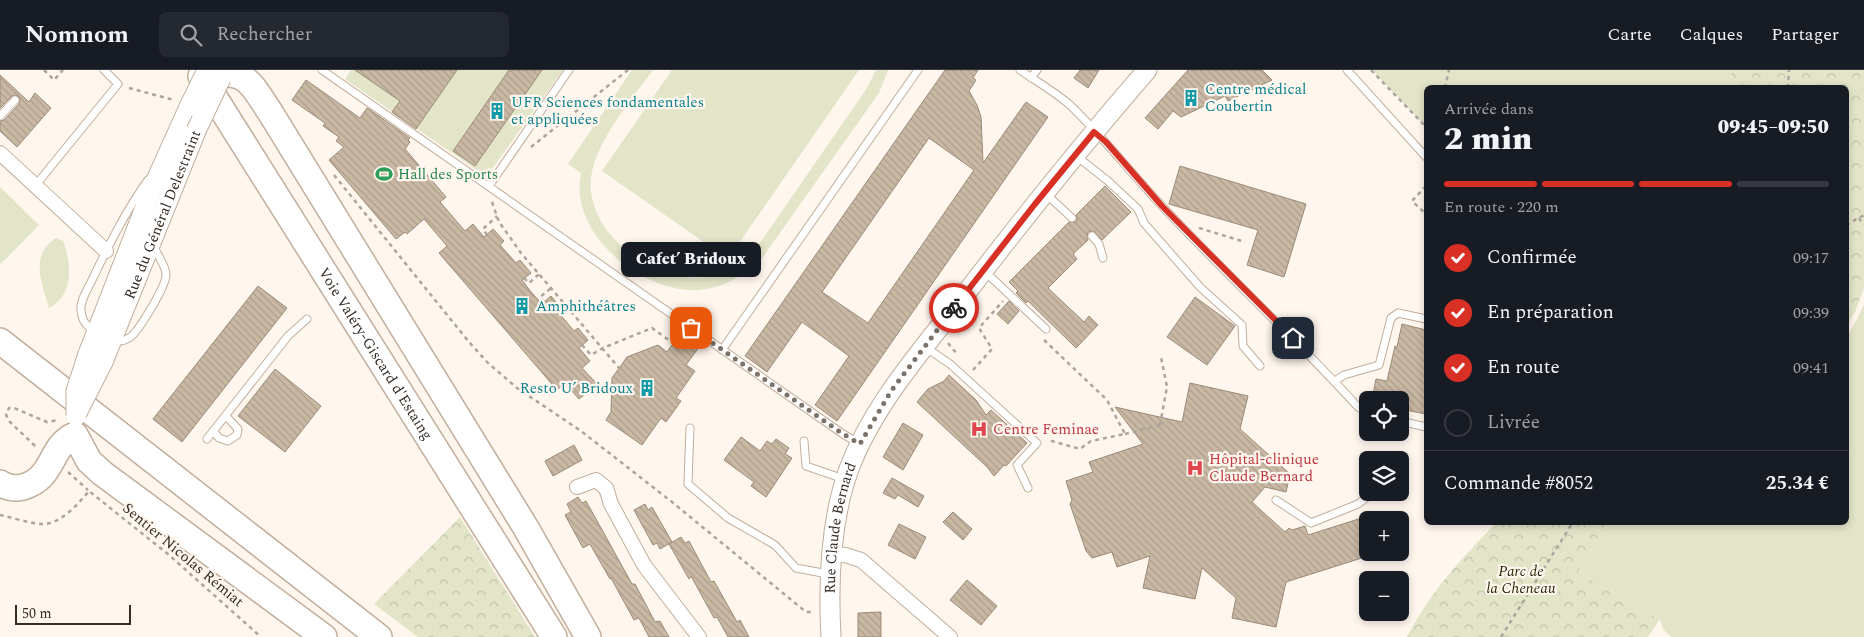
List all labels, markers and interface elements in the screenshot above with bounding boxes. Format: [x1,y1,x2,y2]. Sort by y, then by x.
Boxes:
search box [159,12,509,57]
text: Nomnom [25,17,129,53]
text: Rechercher [217,20,312,49]
icon: search [177,21,205,49]
text: Carte [1608,21,1652,48]
text: Calques [1680,21,1743,48]
text: Partager [1771,21,1839,48]
place label: Centre médical Coubertin [1205,78,1306,118]
building icon: Centre médical Coubertin [1181,88,1201,108]
place label: UFR Sciences fondamentales et appliquées [511,91,704,131]
text: Arrivée dans [1444,97,1534,121]
building icon: UFR Sciences fondamentales et appliquées [487,101,507,121]
text: 09:45–09:50 [1718,113,1829,142]
text: 2 min [1444,115,1532,164]
street label: Rue du Général Delestraint [118,126,207,303]
place label: Hall des Sports [398,163,498,186]
sports icon: Hall des Sports [374,164,394,184]
text: En route · 220 m [1444,195,1559,219]
callout: Cafet’ Bridoux [621,243,761,278]
text: Confirmée [1487,243,1577,272]
icon: check [1444,244,1472,272]
text: 09:17 [1793,246,1829,270]
text: Cafet’ Bridoux [636,247,746,271]
street label: Voie Valéry-Giscard d'Estaing [313,263,439,444]
courier [929,283,979,333]
icon: bike [940,294,968,322]
place label: Amphithéâtres [536,295,636,318]
building icon: Amphithéâtres [512,296,532,316]
text: En préparation [1487,298,1614,327]
icon: check [1444,299,1472,327]
text: 09:39 [1793,301,1829,325]
pin [670,307,712,349]
icon: bag [677,314,705,342]
pin [1272,317,1314,359]
icon: home [1279,324,1307,352]
text: En route [1487,353,1560,382]
icon: check [1444,354,1472,382]
text: 09:41 [1793,356,1829,380]
place label: Resto U’ Bridoux [520,377,634,400]
building icon: Resto U’ Bridoux [637,378,657,398]
map controls [1359,391,1409,621]
button: locate [1359,391,1409,441]
text: Livrée [1487,408,1540,437]
place label: Centre Feminae [993,418,1099,441]
hospital icon: Centre Feminae [969,419,989,439]
place label: Hôpital-clinique Claude Bernard [1209,448,1319,488]
button: layers [1359,451,1409,501]
hospital icon: Hôpital-clinique Claude Bernard [1185,458,1205,478]
street label: Rue Claude Bernard [818,459,862,594]
text: Commande #8052 [1444,469,1593,498]
text: 25.34 € [1766,469,1829,498]
street label: Sentier Nicolas Rémiat [117,497,249,613]
button: + [1359,511,1409,561]
park label: Parc de la Cheneau [1486,560,1556,600]
button: − [1359,571,1409,621]
scale bar [15,602,131,625]
text: 50 m [22,603,52,624]

